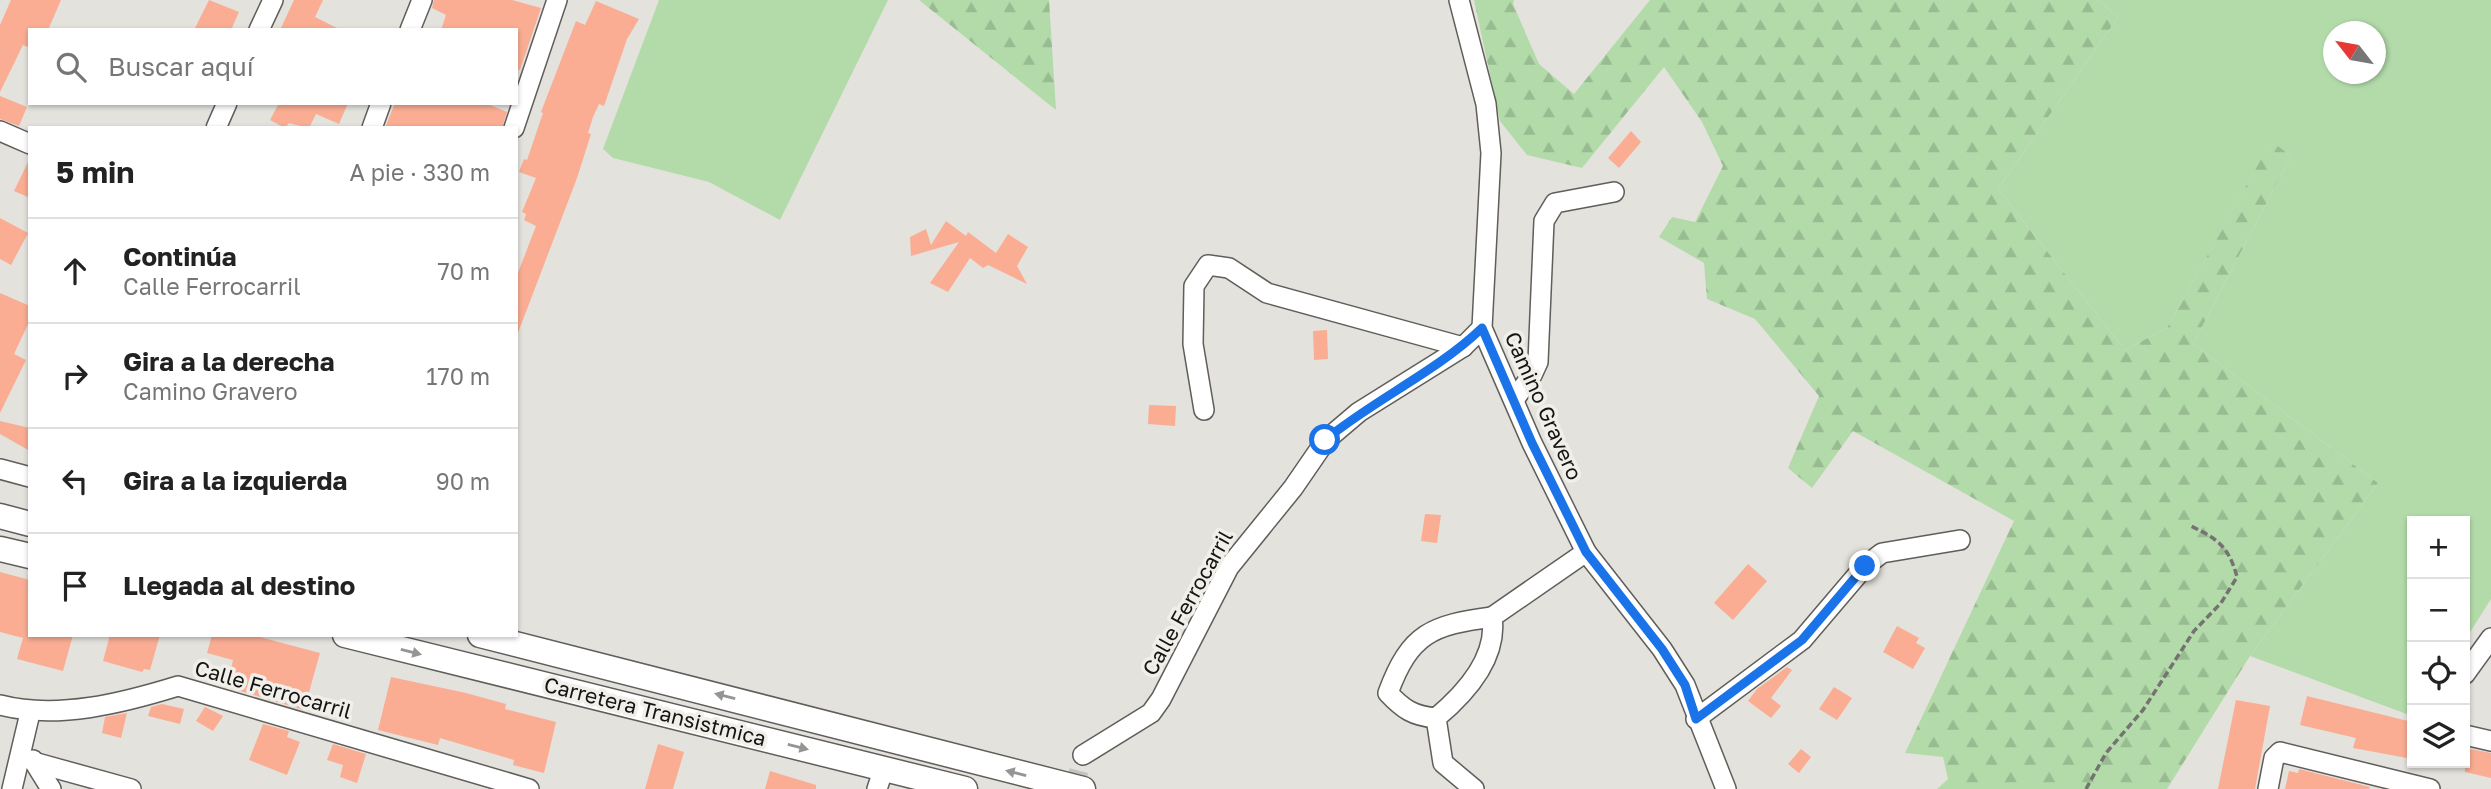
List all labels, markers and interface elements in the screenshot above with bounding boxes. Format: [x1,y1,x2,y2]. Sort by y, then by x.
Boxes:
north arrow [2323,21,2386,84]
search box [28,28,518,105]
icon: search [52,48,90,86]
text: Buscar aquí [108,51,254,82]
text: 5 min [56,154,134,190]
text: A pie · 330 m [350,158,490,186]
text: Continúa [123,241,237,272]
icon: ahead [56,252,94,290]
text: 70 m [437,257,490,285]
text: Calle Ferrocarril [123,272,301,300]
street label: Camino Gravero [1500,327,1588,484]
text: Gira a la derecha [123,346,335,377]
icon: right [56,357,94,395]
text: 170 m [426,362,490,390]
text: Camino Gravero [123,377,298,405]
route start [1309,424,1340,455]
icon: left [56,462,94,500]
text: Gira a la izquierda [123,465,347,496]
text: 90 m [436,467,490,495]
map controls [2407,516,2470,768]
button: + [2407,516,2470,579]
street label: Calle Ferrocarril [1136,525,1238,680]
route end [1849,550,1880,581]
icon: arrive [56,567,94,605]
text: Llegada al destino [123,570,355,601]
button: − [2407,579,2470,642]
button: locate [2407,642,2470,705]
one-way arrow [400,647,422,658]
street label: Calle Ferrocarril [192,654,355,724]
street label: Carretera Transistmica [542,671,769,751]
one-way arrow [714,690,736,701]
button: layers [2407,705,2470,768]
one-way arrow [788,742,810,753]
one-way arrow [1005,767,1027,778]

